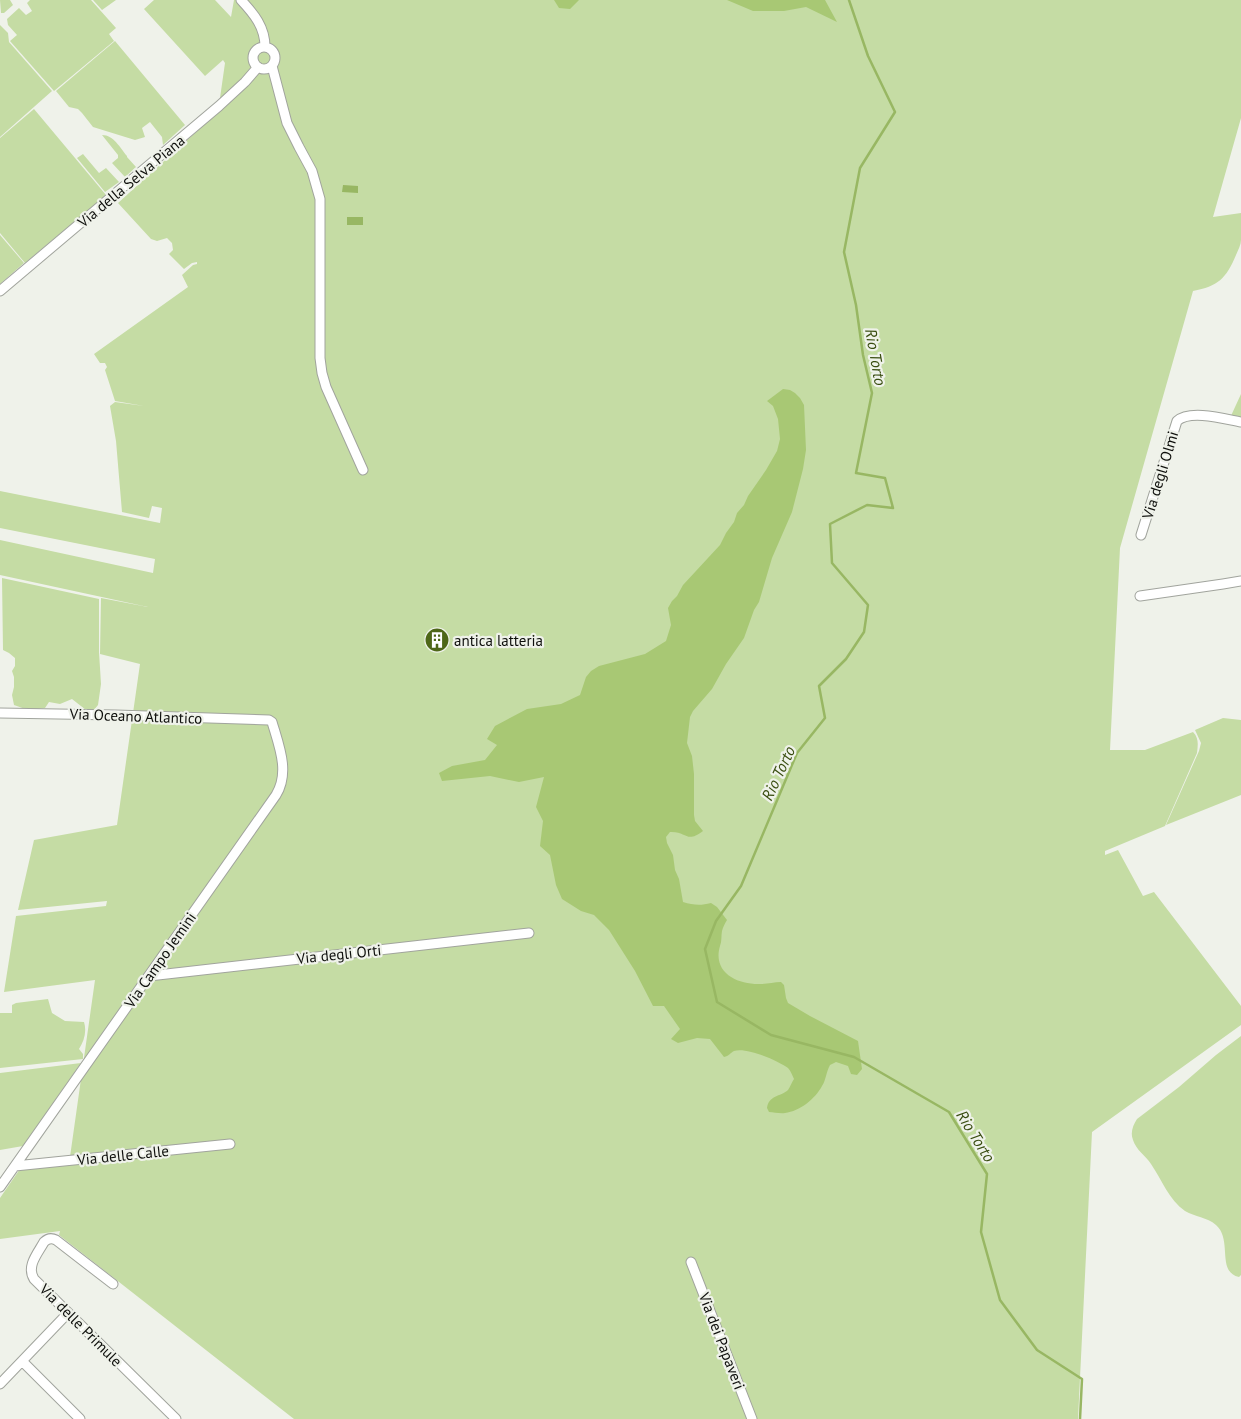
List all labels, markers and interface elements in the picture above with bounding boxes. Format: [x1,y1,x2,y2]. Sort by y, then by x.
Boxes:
street label: Via della Selva Piana [73,131,188,232]
water label: Rio Torto [861,327,891,387]
street label: Via degli Olmi [1137,429,1182,522]
building icon: antica latteria [424,627,450,653]
place label: antica latteria [454,631,543,650]
street label: Via Oceano Atlantico [68,704,203,728]
water label: Rio Torto [757,743,799,803]
street label: Via Campo Jemini [119,908,200,1012]
street label: Via degli Orti [295,940,382,968]
water label: Rio Torto [952,1106,1000,1166]
street label: Via delle Calle [75,1141,170,1169]
street label: Via delle Primule [35,1279,126,1370]
street label: Via dei Papaveri [694,1289,749,1392]

